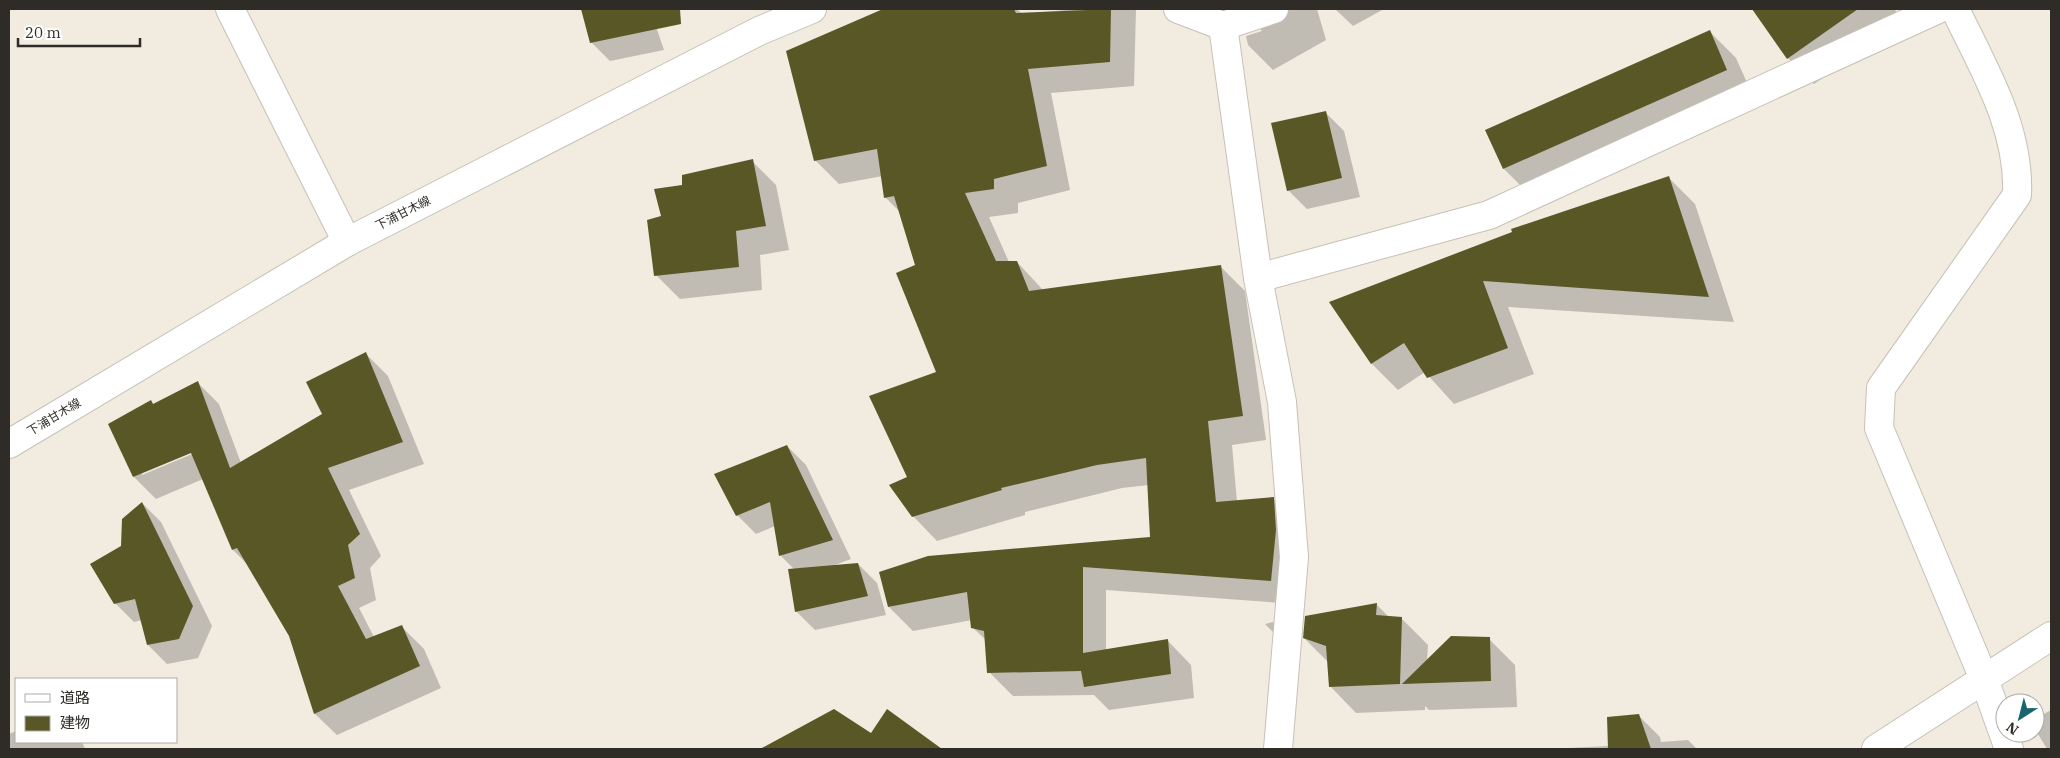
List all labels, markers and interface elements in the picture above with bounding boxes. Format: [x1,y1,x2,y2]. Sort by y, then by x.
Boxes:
scale bar [18,15,140,47]
text: 20 m [25,23,61,42]
street label: 下浦甘木線 [373,192,433,233]
street label: 下浦甘木線 [24,395,83,438]
legend [15,678,178,743]
text: 道路 [60,688,90,707]
north arrow [1995,693,2045,743]
text: 建物 [60,713,90,732]
text: N [2003,718,2022,739]

